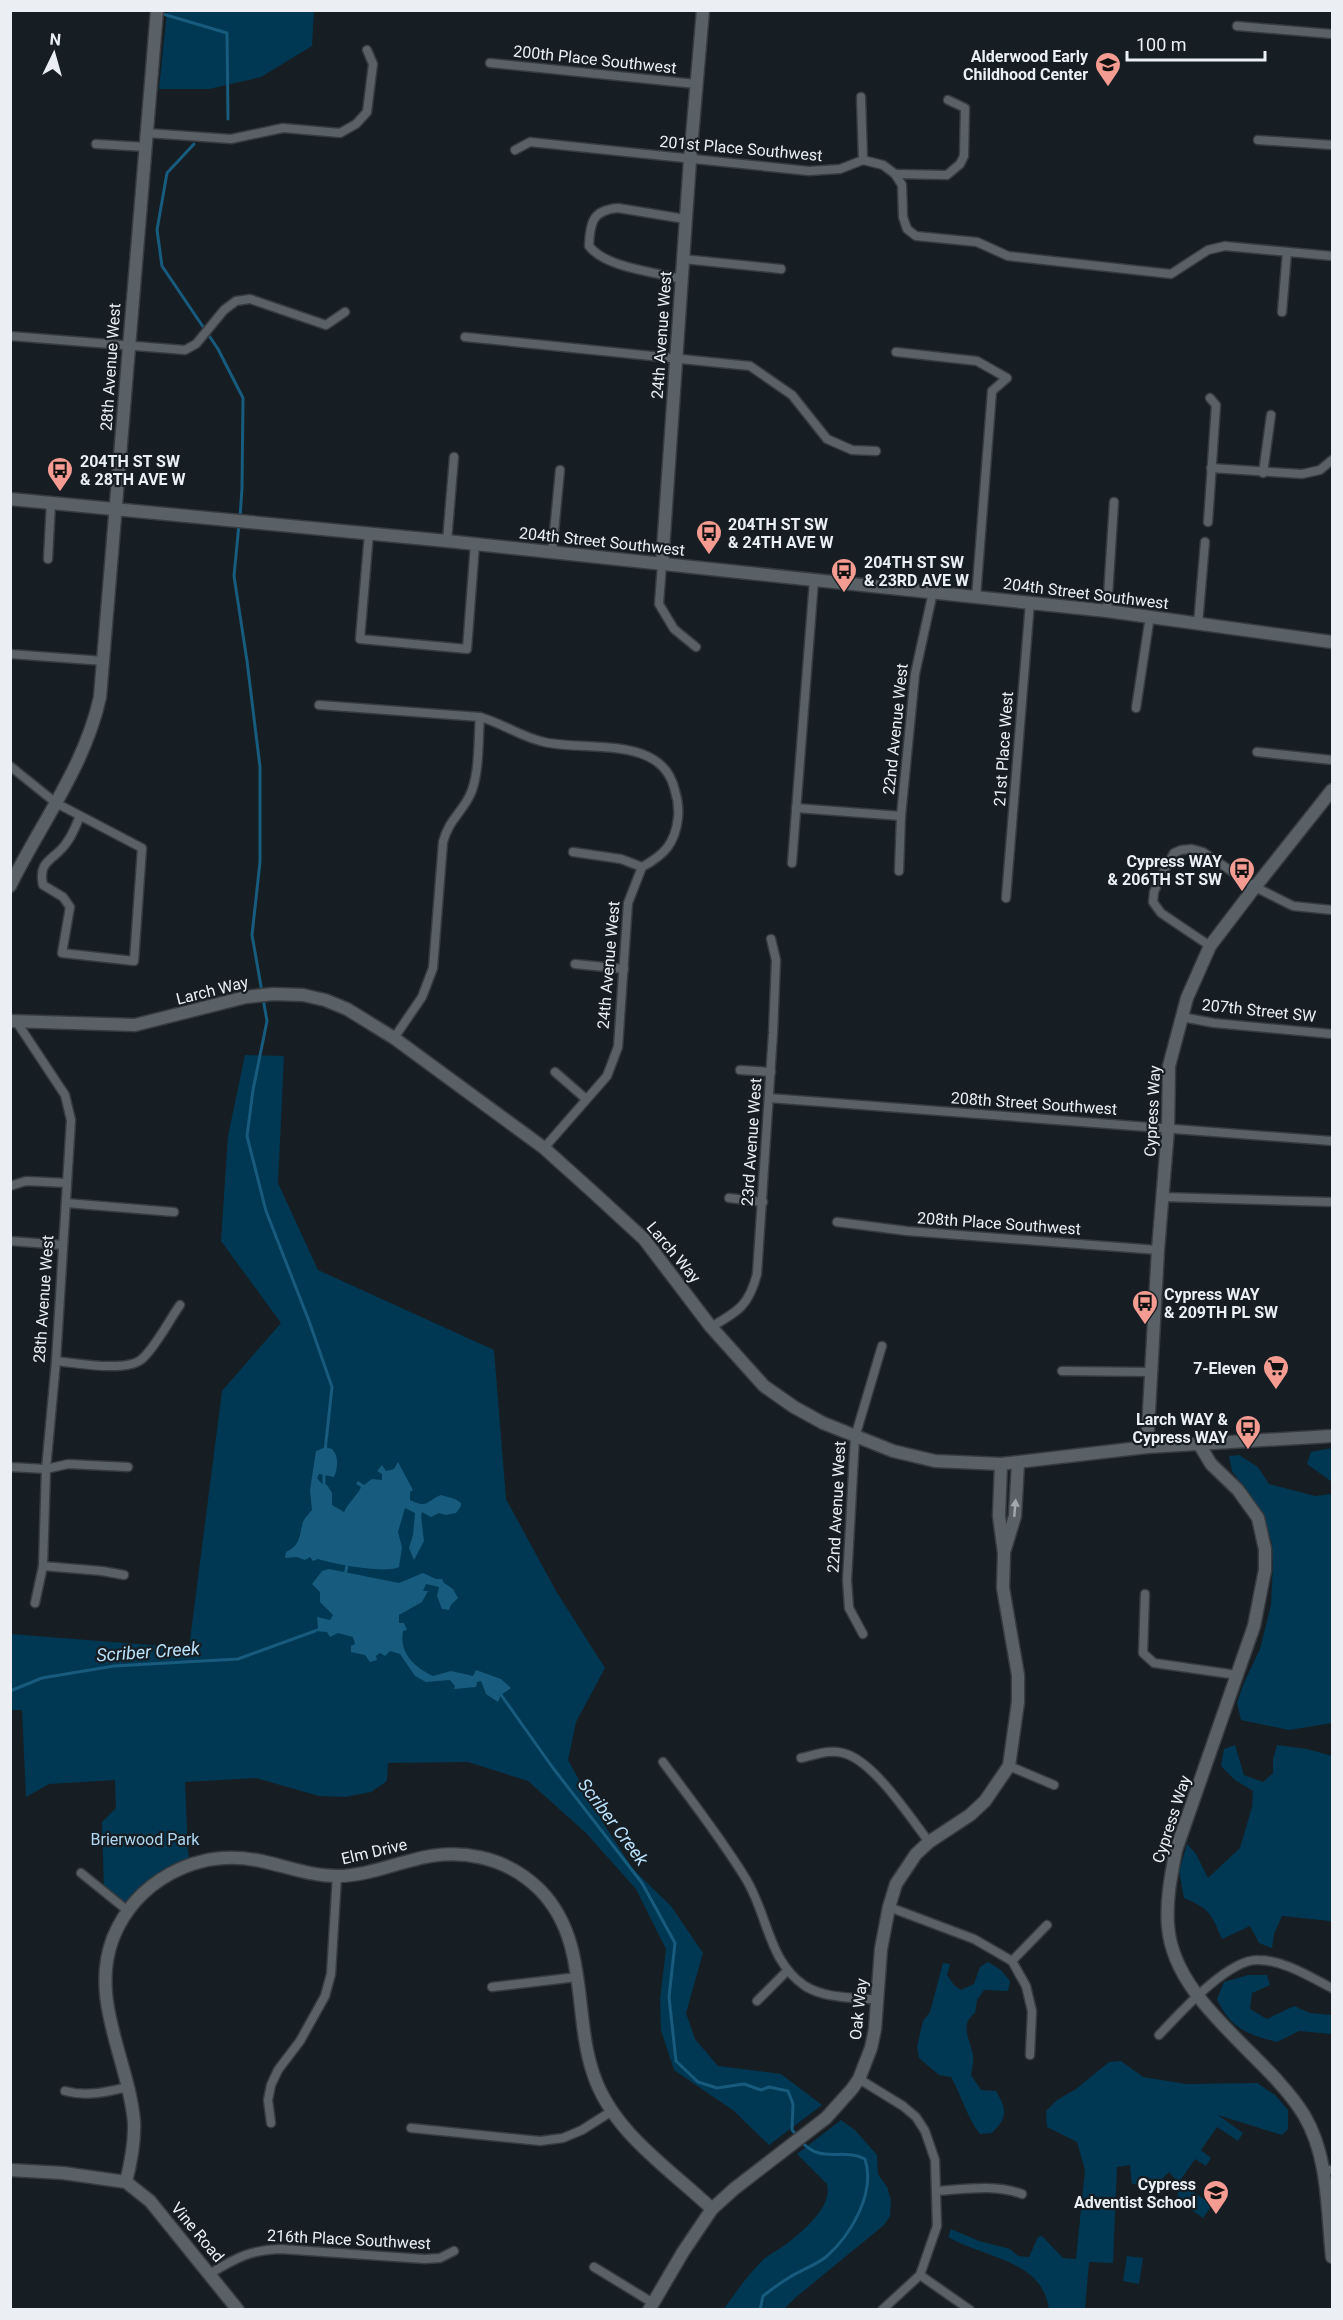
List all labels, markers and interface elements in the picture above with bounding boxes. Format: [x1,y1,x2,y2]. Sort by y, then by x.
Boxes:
north arrow [24,24,84,84]
scale bar [1127,24,1265,62]
text: N [49,30,62,50]
text: 100 m [1136,34,1187,55]
street label: 200th Place Southwest [512,41,677,78]
place label: Alderwood Early Childhood Center [963,47,1089,84]
school or university icon: Alderwood Early Childhood Center [1093,50,1123,88]
street label: 201st Place Southwest [659,132,823,165]
street label: 24th Avenue West [648,270,675,400]
street label: 28th Avenue West [97,302,124,432]
place label: 204TH ST SW & 28TH AVE W [80,452,186,489]
bus stop icon: 204TH ST SW & 28TH AVE W [45,455,75,493]
place label: 204TH ST SW & 24TH AVE W [728,515,834,552]
bus stop icon: 204TH ST SW & 24TH AVE W [694,518,724,556]
street label: 204th Street Southwest [518,523,686,560]
place label: 204TH ST SW & 23RD AVE W [864,553,969,590]
bus stop icon: 204TH ST SW & 23RD AVE W [829,556,859,594]
street label: 204th Street Southwest [1002,574,1170,613]
street label: 22nd Avenue West [879,662,912,796]
street label: 21st Place West [990,691,1017,807]
place label: Cypress WAY & 206TH ST SW [1108,852,1222,889]
bus stop icon: Cypress WAY & 206TH ST SW [1227,855,1257,893]
street label: 24th Avenue West [593,900,624,1030]
street label: Larch Way [174,972,251,1009]
street label: 207th Street SW [1201,995,1317,1026]
street label: Cypress Way [1141,1065,1164,1157]
street label: 23rd Avenue West [738,1077,765,1207]
street label: 208th Street Southwest [950,1088,1118,1119]
street label: 208th Place Southwest [917,1208,1081,1239]
street label: Larch Way [643,1218,705,1287]
street label: 28th Avenue West [30,1234,57,1364]
place label: Cypress WAY & 209TH PL SW [1164,1285,1278,1322]
bus stop icon: Cypress WAY & 209TH PL SW [1130,1288,1160,1326]
supermarket icon: 7-Eleven [1261,1353,1291,1391]
place label: 7-Eleven [1193,1359,1256,1378]
place label: Larch WAY & Cypress WAY [1132,1410,1228,1447]
bus stop icon: Larch WAY & Cypress WAY [1233,1413,1263,1451]
street label: 22nd Avenue West [824,1441,849,1573]
one-way arrow [1010,1499,1020,1518]
water label: Scriber Creek [96,1637,201,1666]
street label: Cypress Way [1148,1772,1195,1866]
water label: Scriber Creek [574,1774,654,1870]
park label: Brierwood Park [91,1830,200,1849]
street label: Elm Drive [339,1835,409,1868]
street label: Oak Way [846,1977,871,2041]
place label: Cypress Adventist School [1074,2175,1196,2212]
school or university icon: Cypress Adventist School [1201,2178,1231,2216]
street label: Vine Road [167,2199,228,2266]
street label: 216th Place Southwest [267,2226,431,2253]

